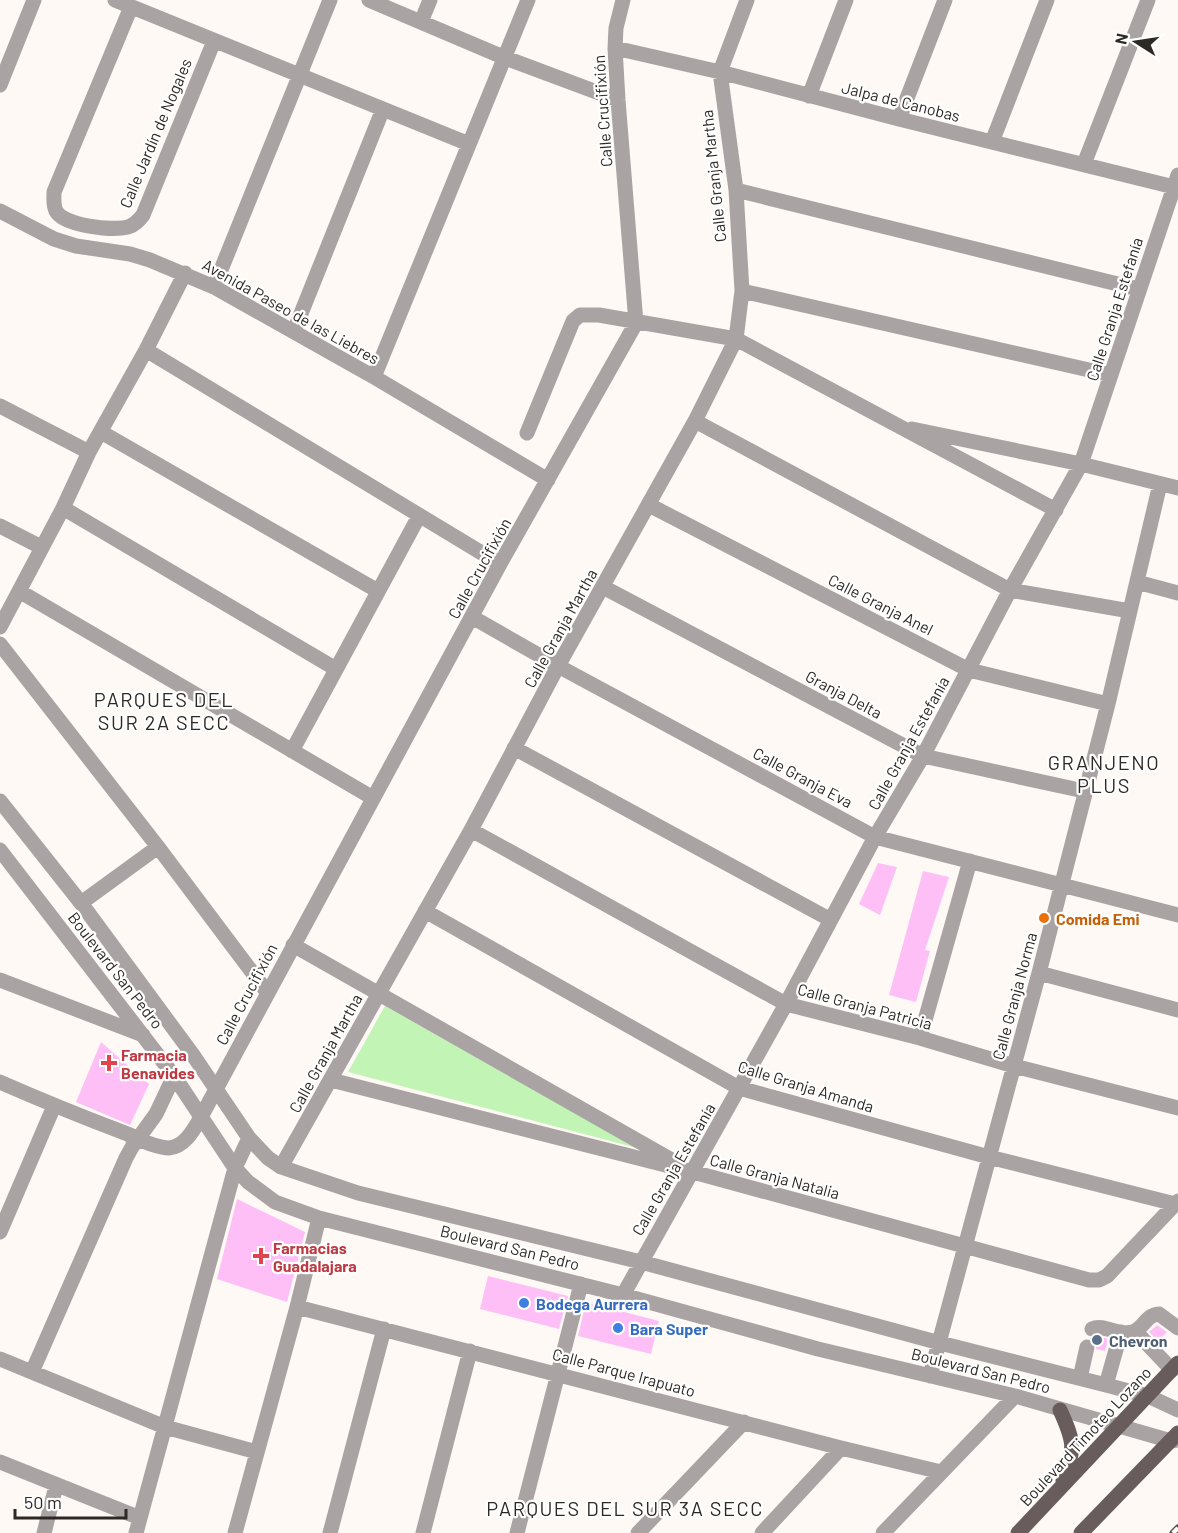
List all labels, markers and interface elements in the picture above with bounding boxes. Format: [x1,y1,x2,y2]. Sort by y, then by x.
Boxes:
north arrow [1106,12,1166,72]
text: N [1110,32,1131,46]
street label: Calle Crucifixión [589,54,615,168]
street label: Calle Jardín de Nogales [115,55,195,211]
street label: Jalpa de Canobas [840,77,962,125]
street label: Calle Granja Martha [697,109,729,243]
street label: Calle Granja Estefanía [1082,235,1146,383]
street label: Avenida Paseo de las Liebres [199,254,383,368]
street label: Calle Crucifixión [444,514,514,622]
street label: Calle Granja Martha [519,565,601,691]
street label: Calle Granja Anel [825,569,937,639]
street label: Granja Delta [803,666,885,722]
street label: Calle Granja Estefanía [863,673,953,813]
district label: PARQUES DEL SUR 2A SECC [94,687,234,734]
street label: Calle Granja Eva [750,743,856,811]
district label: GRANJENO PLUS [1048,750,1160,797]
street label: Boulevard San Pedro [65,908,167,1032]
place label: Comida Emi [1056,909,1140,928]
marker: Comida Emi [1037,911,1051,925]
street label: Calle Granja Norma [988,930,1040,1062]
street label: Calle Crucifixión [211,940,281,1048]
street label: Calle Granja Patricia [796,979,934,1033]
street label: Calle Granja Martha [284,990,366,1116]
place label: Farmacia Benavides [121,1045,195,1082]
marker: Farmacia Benavides [102,1056,116,1070]
street label: Calle Granja Amanda [736,1056,876,1116]
street label: Calle Granja Estefanía [627,1099,719,1239]
street label: Calle Granja Natalia [708,1150,842,1202]
street label: Boulevard San Pedro [438,1221,582,1273]
place label: Farmacias Guadalajara [273,1238,357,1275]
marker: Farmacias Guadalajara [254,1249,268,1263]
place label: Bodega Aurrera [536,1294,648,1313]
marker: Bodega Aurrera [517,1296,531,1310]
place label: Bara Super [630,1319,708,1338]
marker: Bara Super [611,1321,625,1335]
place label: Chevron [1109,1331,1168,1350]
marker: Chevron [1090,1333,1104,1347]
street label: Calle Parque Irapuato [550,1344,698,1400]
street label: Boulevard San Pedro [909,1344,1053,1396]
street label: Boulevard Timoteo Lozano [1015,1362,1155,1510]
scale bar [15,1482,126,1520]
text: 50 m [24,1491,62,1513]
district label: PARQUES DEL SUR 3A SECC [486,1496,764,1520]

